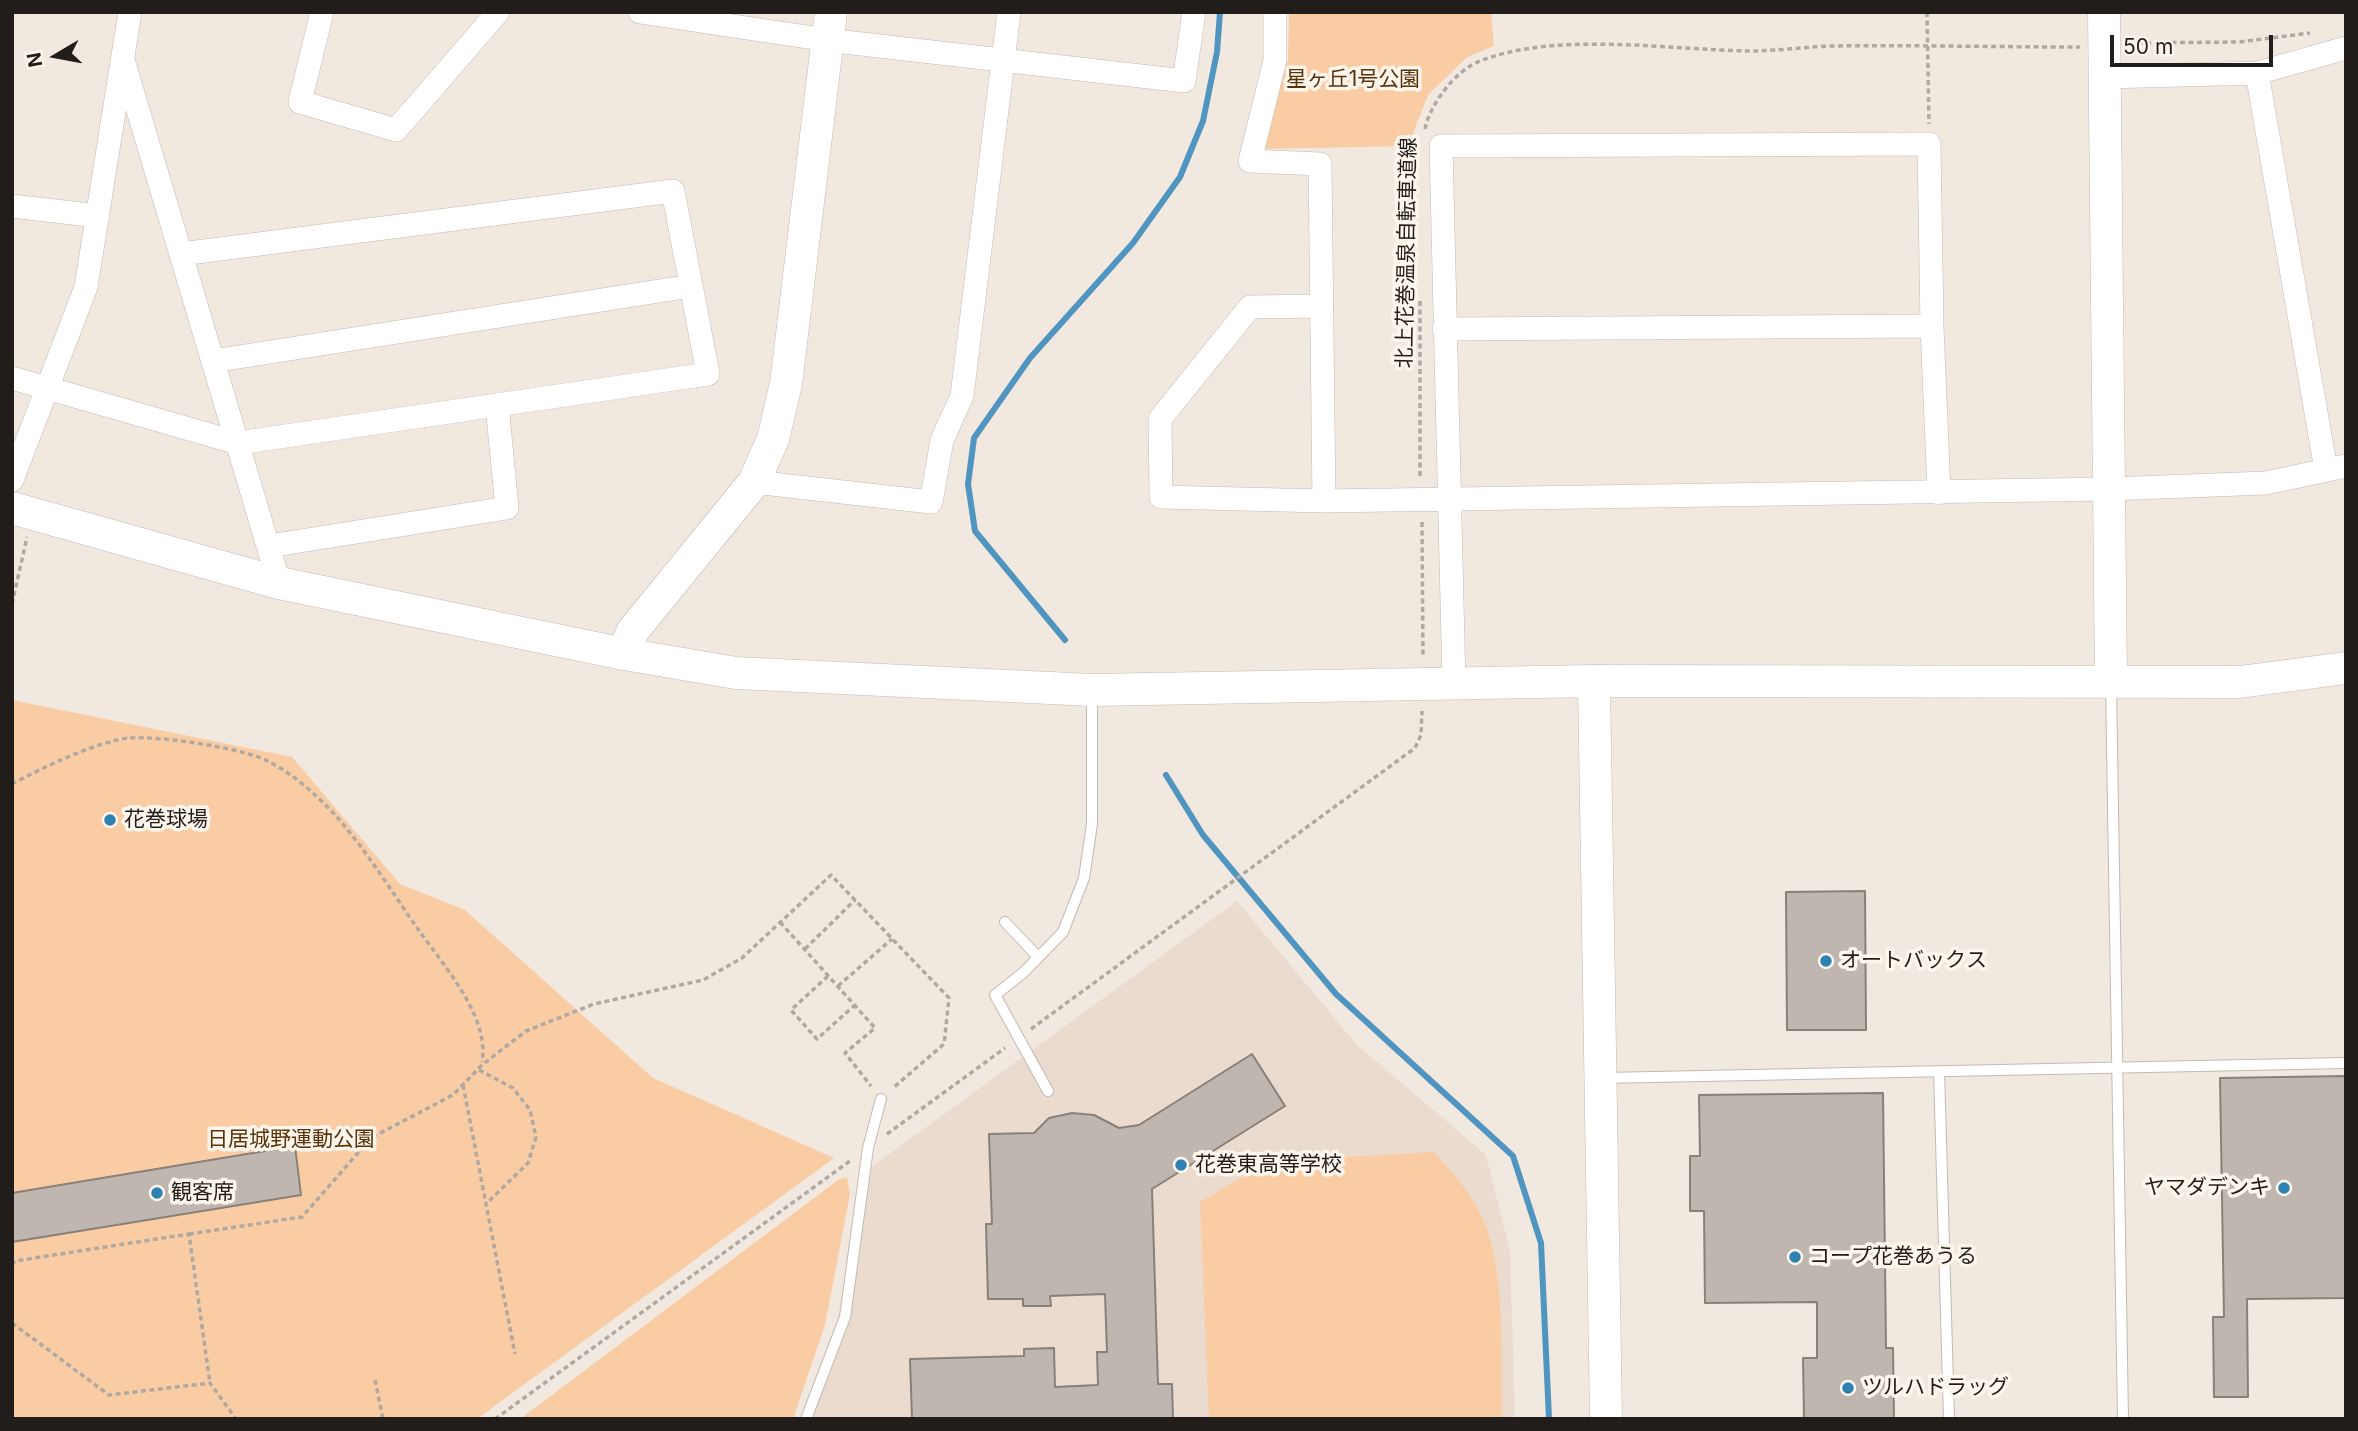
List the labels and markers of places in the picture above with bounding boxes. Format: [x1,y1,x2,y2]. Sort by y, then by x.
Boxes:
place label: 花巻球場 [124,807,208,833]
marker: 花巻球場 [102,812,118,828]
place label: オートバックス [1840,948,1987,974]
marker: オートバックス [1818,953,1834,969]
place label: 花巻東高等学校 [1195,1152,1342,1178]
marker: 花巻東高等学校 [1173,1157,1189,1173]
place label: ヤマダデンキ [2144,1175,2270,1201]
place label: 観客席 [171,1180,234,1206]
marker: ヤマダデンキ [2276,1180,2292,1196]
marker: 観客席 [149,1185,165,1201]
place label: コープ花巻あうる [1809,1244,1977,1270]
marker: コープ花巻あうる [1787,1249,1803,1265]
place label: ツルハドラッグ [1862,1375,2009,1401]
marker: ツルハドラッグ [1840,1380,1856,1396]

